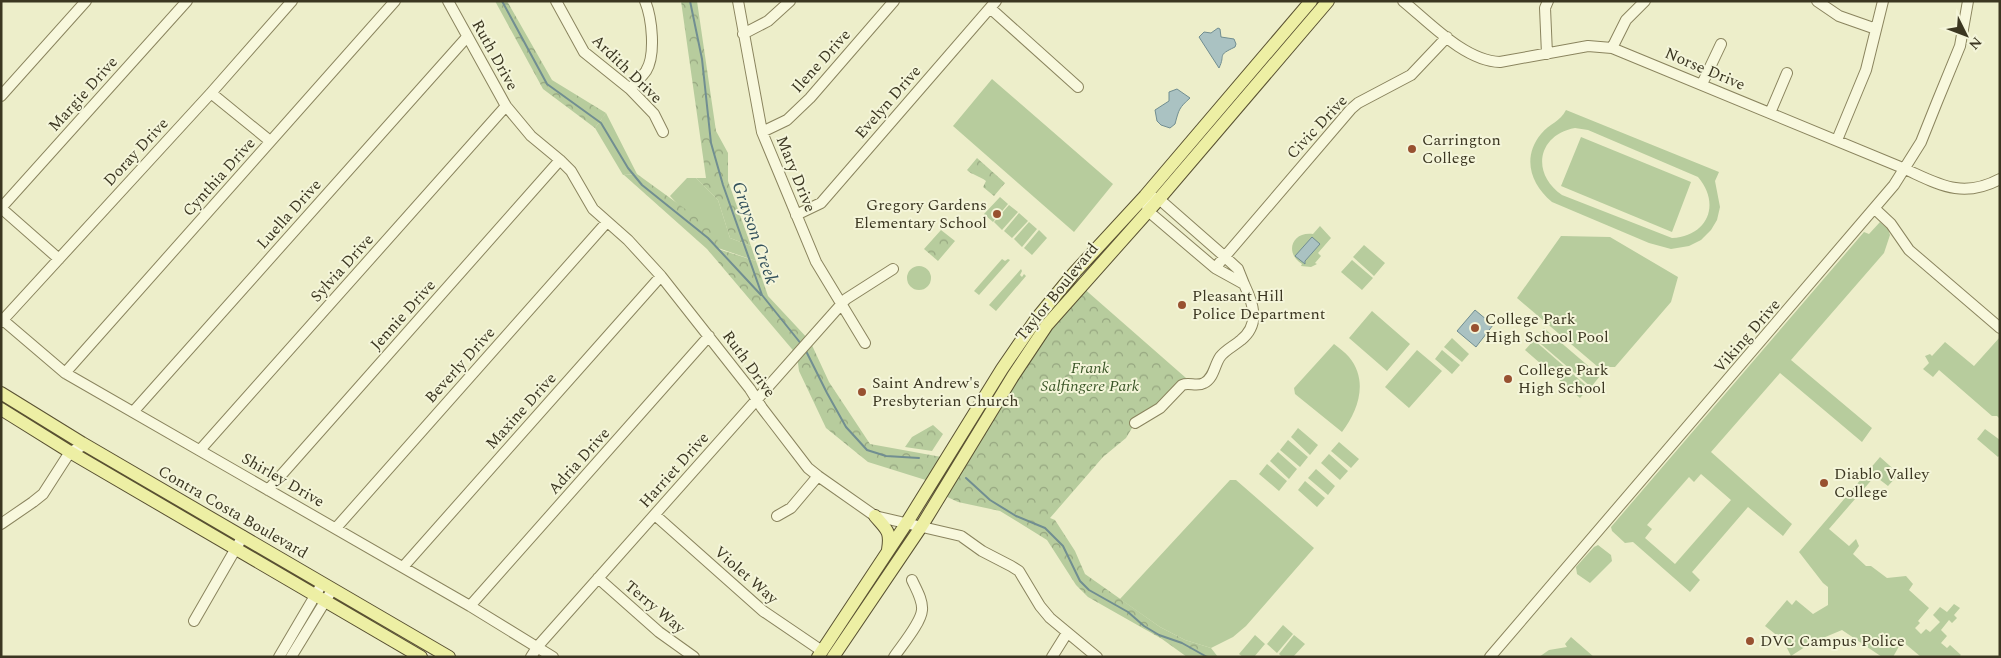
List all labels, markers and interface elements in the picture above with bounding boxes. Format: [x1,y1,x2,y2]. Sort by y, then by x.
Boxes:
north arrow [1941,10,1991,60]
street label: Ruth Drive [466,15,524,95]
street label: Ilene Drive [786,24,856,98]
street label: Ardith Drive [586,29,668,109]
text: N [1964,32,1987,55]
street label: Norse Drive [1661,41,1749,97]
street label: Margie Drive [43,51,123,137]
street label: Evelyn Drive [849,60,927,144]
street label: Civic Drive [1281,89,1353,165]
street label: Doray Drive [98,112,174,192]
place label: Carrington College [1422,128,1501,170]
street label: Cynthia Drive [177,132,261,222]
street label: Mary Drive [770,132,822,216]
marker: Carrington College [1406,143,1418,155]
street label: Luella Drive [251,174,327,254]
water label: Grayson Creek [725,178,785,289]
place label: Gregory Gardens Elementary School [854,193,987,235]
marker: Gregory Gardens Elementary School [991,208,1003,220]
street label: Sylvia Drive [305,228,379,308]
street label: Taylor Boulevard [1010,237,1104,347]
street label: Jennie Drive [365,274,441,356]
place label: Pleasant Hill Police Department [1192,284,1326,326]
street label: Viking Drive [1708,294,1786,378]
marker: Pleasant Hill Police Department [1176,299,1188,311]
place label: College Park High School Pool [1485,307,1609,349]
street label: Beverly Drive [419,321,501,409]
marker: College Park High School Pool [1469,322,1481,334]
street label: Ruth Drive [716,326,782,402]
park label: Frank Salfingere Park [1041,356,1140,398]
place label: College Park High School [1518,358,1609,400]
street label: Maxine Drive [480,367,562,455]
place label: Saint Andrew's Presbyterian Church [872,371,1019,413]
marker: College Park High School [1502,373,1514,385]
marker: Saint Andrew's Presbyterian Church [856,386,868,398]
street label: Adria Drive [542,422,616,500]
street label: Harriet Drive [633,427,715,513]
street label: Shirley Drive [237,447,329,513]
street label: Contra Costa Boulevard [153,459,313,565]
place label: Diablo Valley College [1834,462,1930,504]
marker: Diablo Valley College [1818,477,1830,489]
street label: Violet Way [709,540,784,611]
street label: Terry Way [619,574,692,640]
place label: DVC Campus Police [1760,629,1905,653]
marker: DVC Campus Police [1744,635,1756,647]

